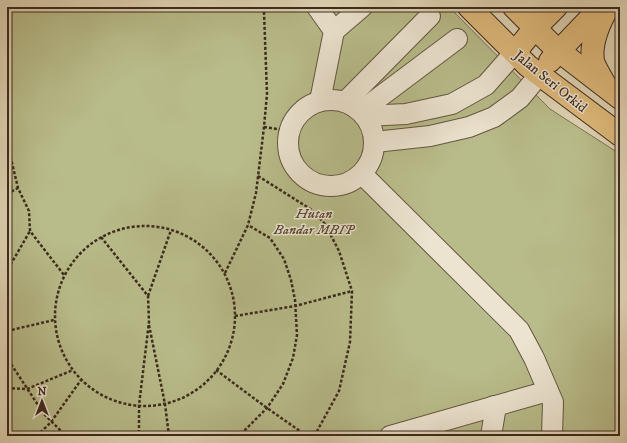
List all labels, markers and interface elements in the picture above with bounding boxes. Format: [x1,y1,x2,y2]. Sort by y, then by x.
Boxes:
street label: Jalan Seri Orkid [508,45,591,117]
park label: Hutan Bandar MBIP [273,205,355,239]
north arrow [22,381,62,421]
text: N [37,385,47,399]

